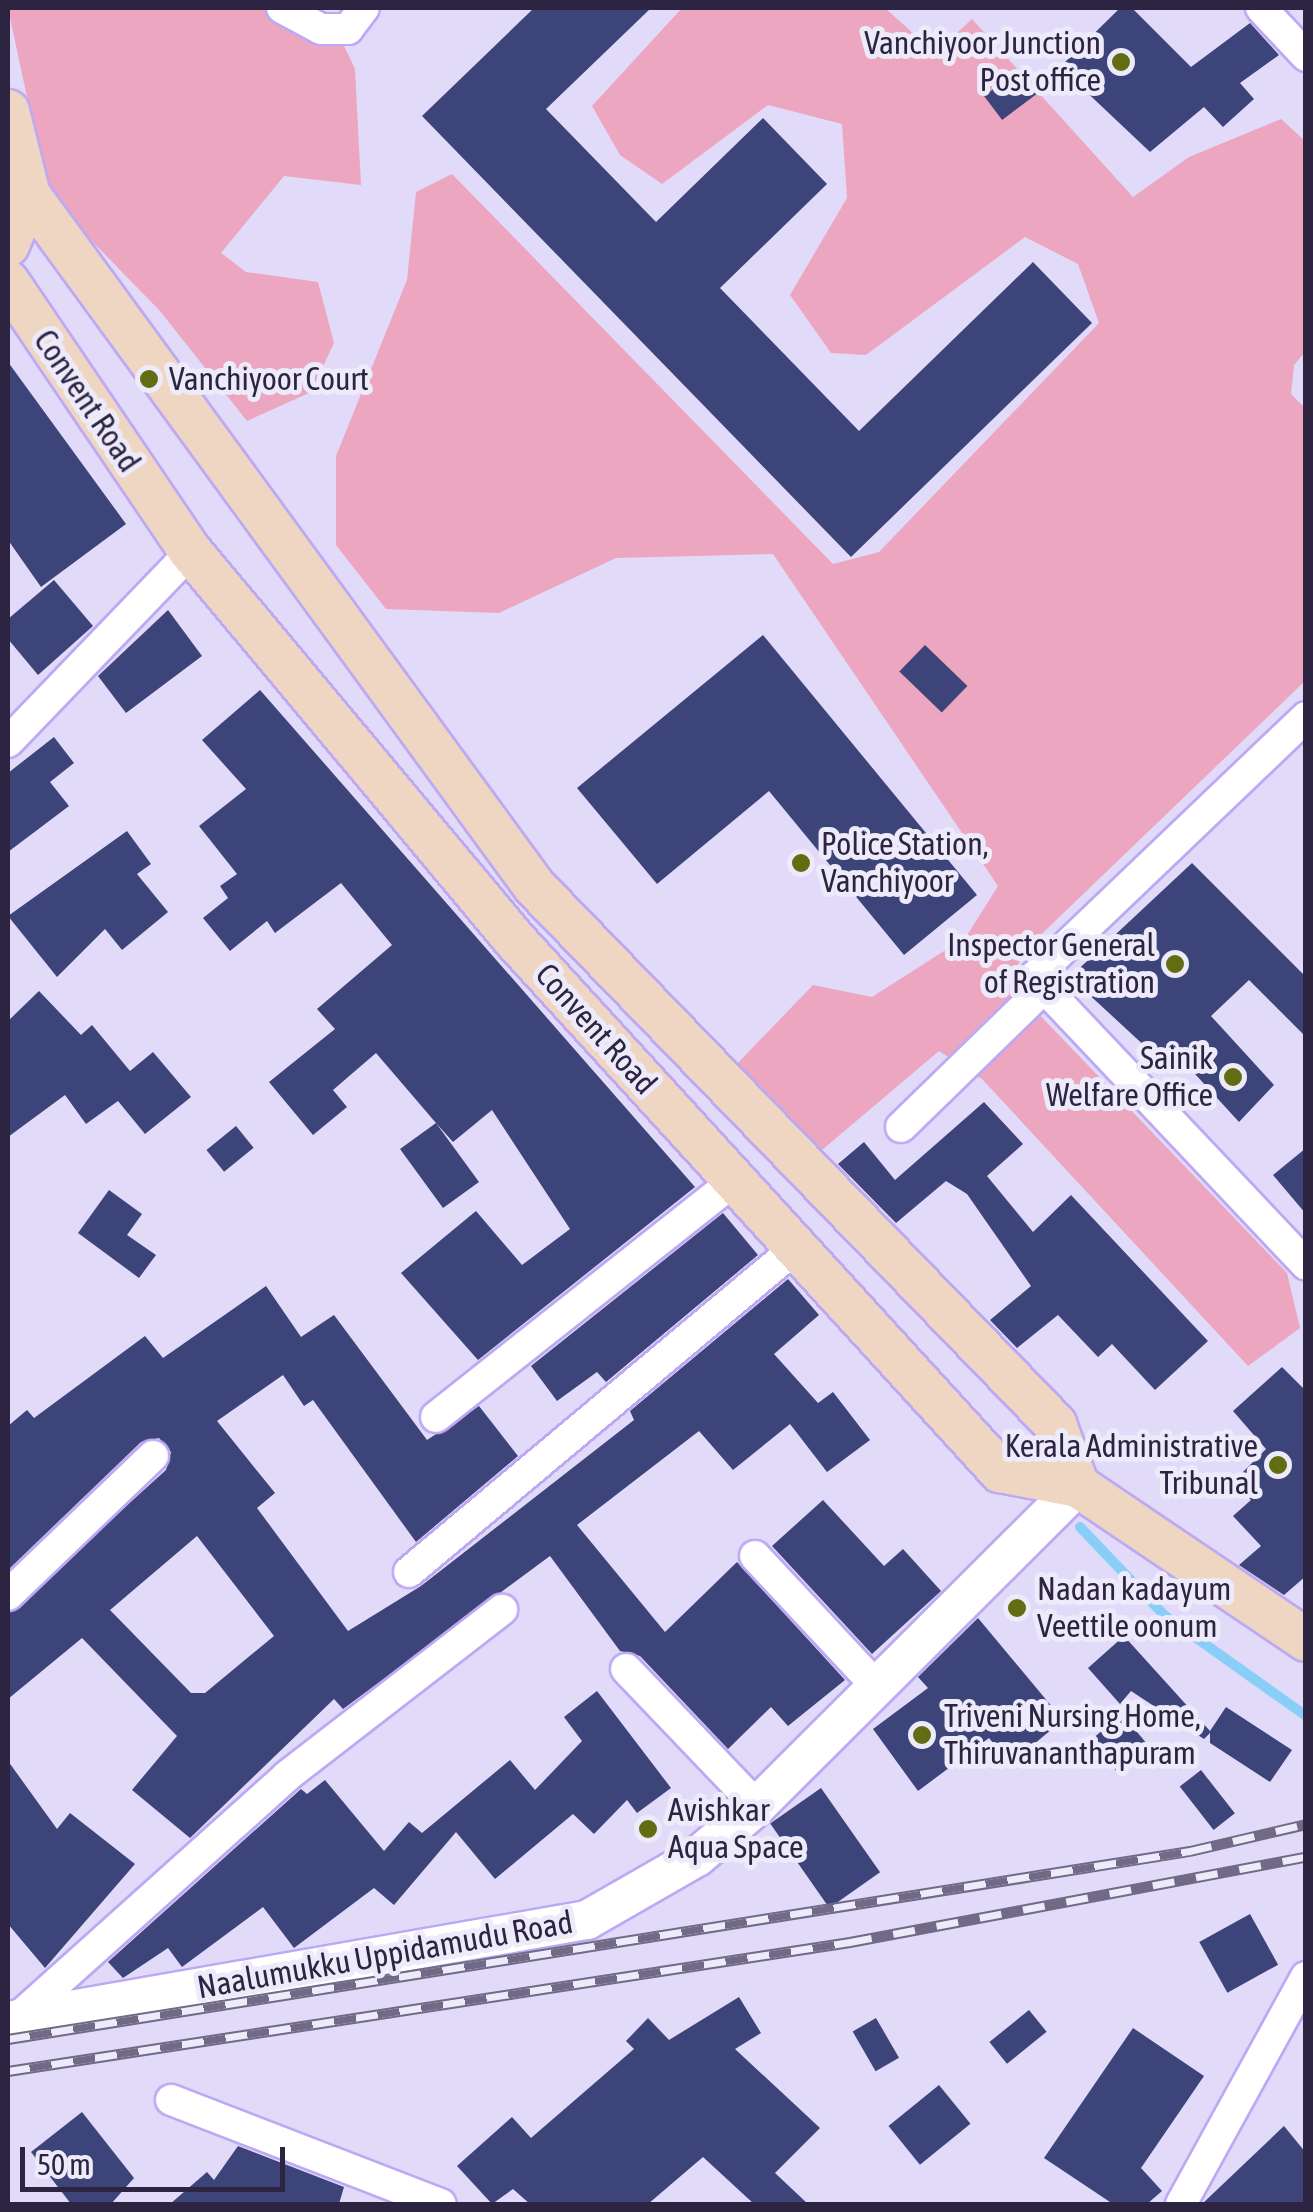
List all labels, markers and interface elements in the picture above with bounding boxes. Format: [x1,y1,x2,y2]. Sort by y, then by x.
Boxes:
place label: Vanchiyoor Junction Post office [864,25,1101,100]
marker: Vanchiyoor Junction Post office [1110,51,1132,73]
street label: Convent Road [26,323,148,479]
place label: Vanchiyoor Court [169,360,369,398]
marker: Vanchiyoor Court [138,368,160,390]
place label: Police Station, Vanchiyoor [821,826,988,901]
marker: Police Station, Vanchiyoor [790,852,812,874]
place label: Inspector General of Registration [947,927,1155,1002]
marker: Inspector General of Registration [1164,953,1186,975]
street label: Convent Road [527,956,665,1102]
place label: Sainik Welfare Office [1046,1040,1213,1115]
marker: Sainik Welfare Office [1222,1066,1244,1088]
place label: Kerala Administrative Tribunal [1005,1428,1258,1503]
marker: Kerala Administrative Tribunal [1267,1454,1289,1476]
place label: Nadan kadayum Veettile oonum [1037,1571,1231,1646]
marker: Nadan kadayum Veettile oonum [1006,1597,1028,1619]
place label: Triveni Nursing Home, Thiruvananthapuram [944,1698,1201,1773]
marker: Triveni Nursing Home, Thiruvananthapuram [909,1722,935,1748]
place label: Avishkar Aqua Space [668,1792,803,1867]
marker: Avishkar Aqua Space [637,1818,659,1840]
street label: Naalumukku Uppidamudu Road [194,1903,576,2007]
scale bar [25,2127,290,2189]
text: 50 m [37,2147,91,2181]

